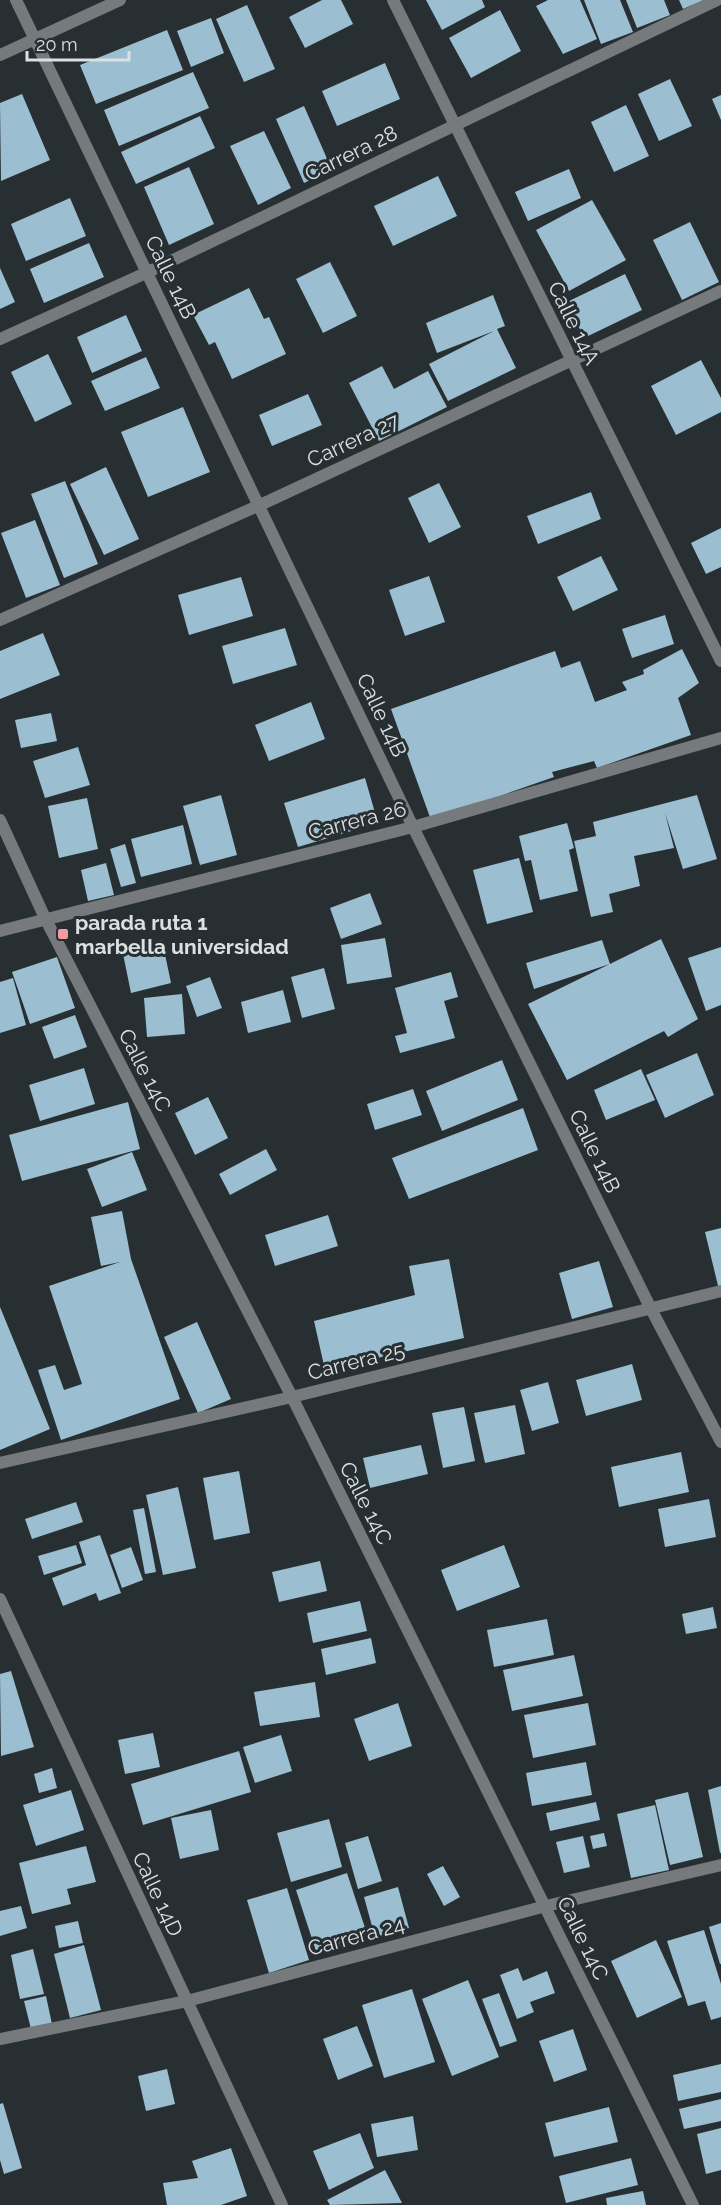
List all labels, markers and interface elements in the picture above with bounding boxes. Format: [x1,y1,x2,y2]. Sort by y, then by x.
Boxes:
scale bar [27,24,129,62]
text: 20 m [36,34,78,55]
street label: Carrera 28 [301,120,401,186]
street label: Calle 14B [140,231,202,323]
street label: Calle 14A [543,277,605,369]
street label: Carrera 27 [303,407,404,472]
street label: Calle 14B [352,669,412,761]
street label: Carrera 26 [305,796,409,844]
place label: parada ruta 1 marbella universidad [75,910,289,959]
marker: parada ruta 1 marbella universidad [56,927,70,941]
street label: Calle 14C [113,1024,177,1116]
street label: Calle 14B [564,1105,626,1197]
street label: Carrera 25 [305,1337,407,1385]
street label: Calle 14C [334,1457,398,1549]
street label: Calle 14D [128,1848,188,1940]
street label: Calle 14C [552,1892,614,1984]
street label: Carrera 24 [305,1911,407,1961]

